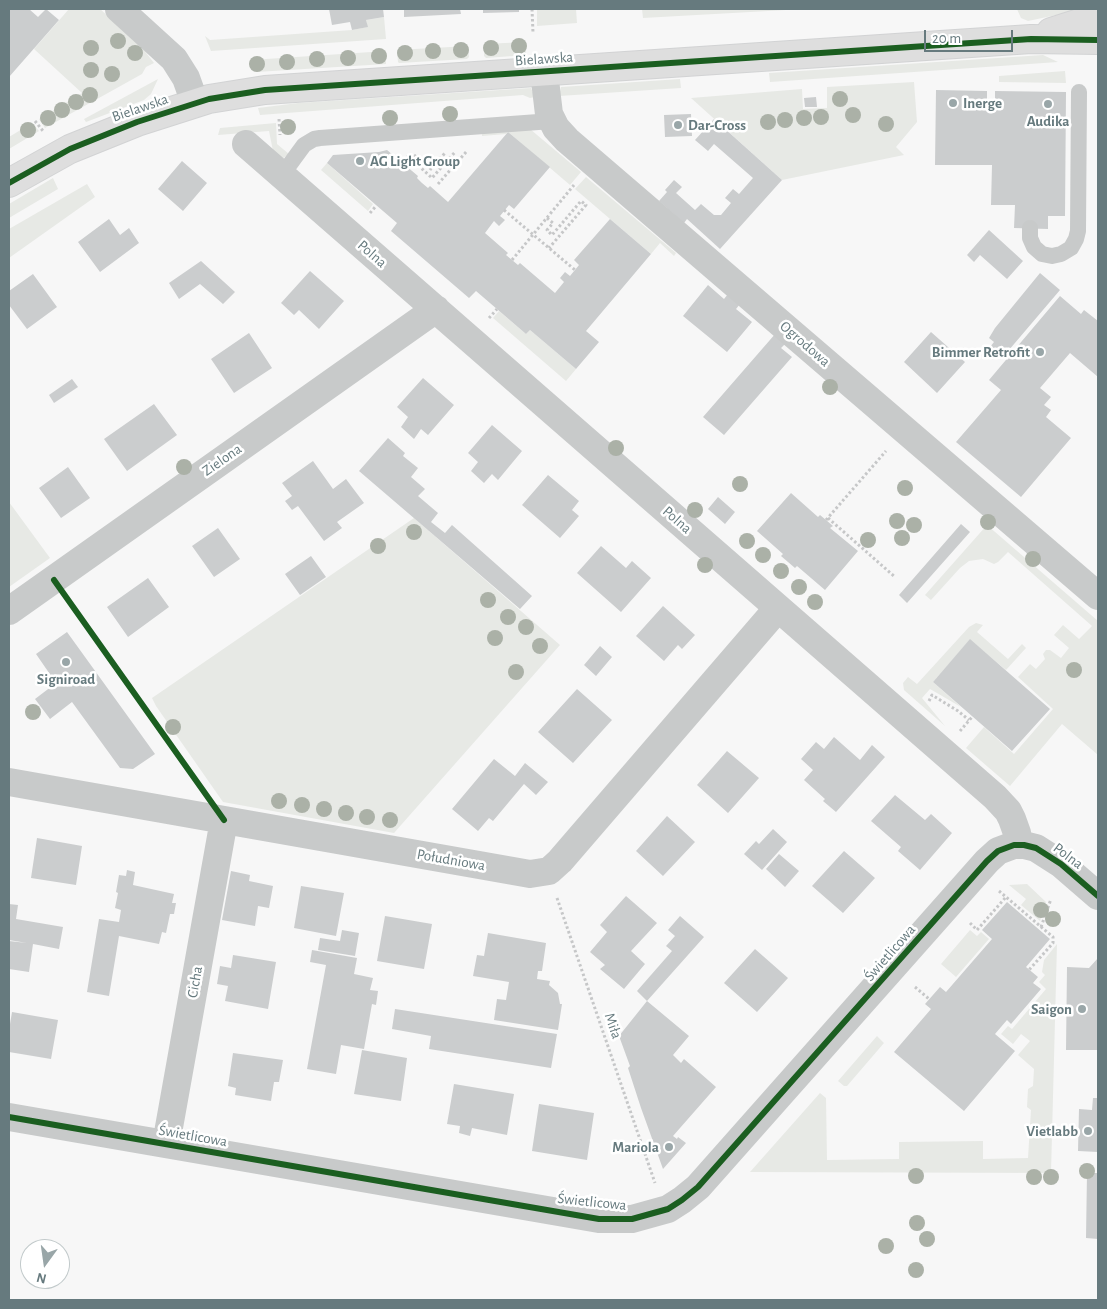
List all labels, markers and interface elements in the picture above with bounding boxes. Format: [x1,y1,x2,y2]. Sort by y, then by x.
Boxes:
scale bar [927,20,1016,52]
text: 20 m [932,31,961,46]
street label: Bielawska [514,48,574,70]
street label: Bielawska [110,90,170,126]
place label: Inerge [963,94,1002,112]
marker: Inerge [947,97,959,109]
marker: Audika [1042,98,1054,110]
place label: Audika [1027,112,1069,130]
place label: Dar-Cross [688,116,746,134]
marker: Dar-Cross [672,119,684,131]
place label: AG Light Group [370,152,460,170]
marker: AG Light Group [354,155,366,167]
street label: Polna [354,236,390,272]
street label: Ogrodowa [776,317,834,371]
place label: Bimmer Retrofit [932,343,1030,361]
marker: Bimmer Retrofit [1034,346,1046,358]
street label: Zielona [199,440,245,480]
street label: Polna [659,502,695,538]
marker: Signiroad [60,656,72,668]
place label: Signiroad [37,670,95,688]
street label: Polna [1049,839,1087,873]
street label: Południowa [415,845,487,875]
street label: Świetlicowa [860,921,920,985]
street label: Cicha [183,965,207,999]
place label: Saigon [1031,1000,1072,1018]
marker: Saigon [1076,1003,1088,1015]
street label: Miła [600,1011,626,1041]
street label: Świetlicowa [157,1121,229,1151]
place label: Vietlabb [1026,1122,1078,1140]
marker: Vietlabb [1082,1125,1094,1137]
place label: Mariola [612,1138,659,1156]
marker: Mariola [663,1141,675,1153]
street label: Świetlicowa [557,1189,627,1215]
north arrow [20,1239,70,1289]
text: N [35,1270,48,1286]

